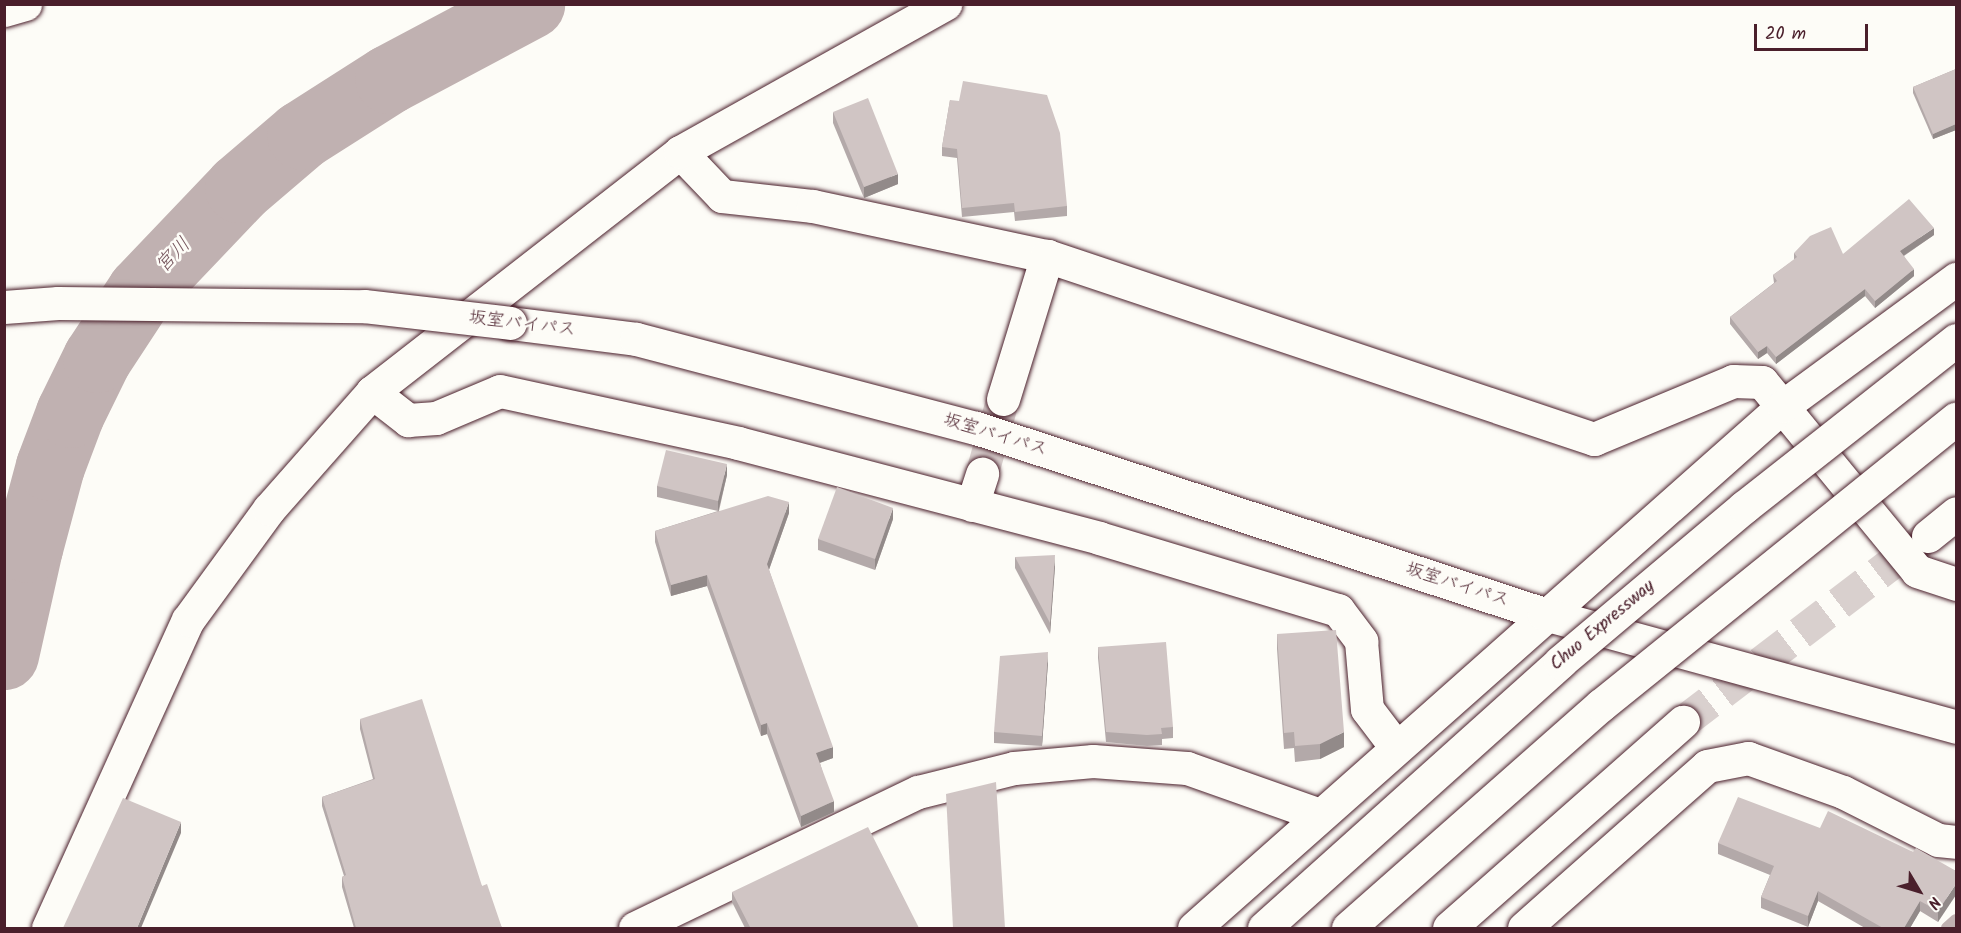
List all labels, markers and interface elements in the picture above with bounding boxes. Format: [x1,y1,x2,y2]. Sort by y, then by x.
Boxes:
scale bar [1757,12,1871,50]
text: 20 m [1765,20,1806,49]
water label: 宮川 [151,233,197,279]
street label: 坂室バイパス [467,308,577,342]
street label: 坂室バイパス [940,410,1050,462]
street label: 坂室バイパス [1402,559,1512,613]
street label: Chuo Expressway [1546,576,1660,676]
north arrow [1889,861,1949,921]
text: N [1921,891,1947,914]

